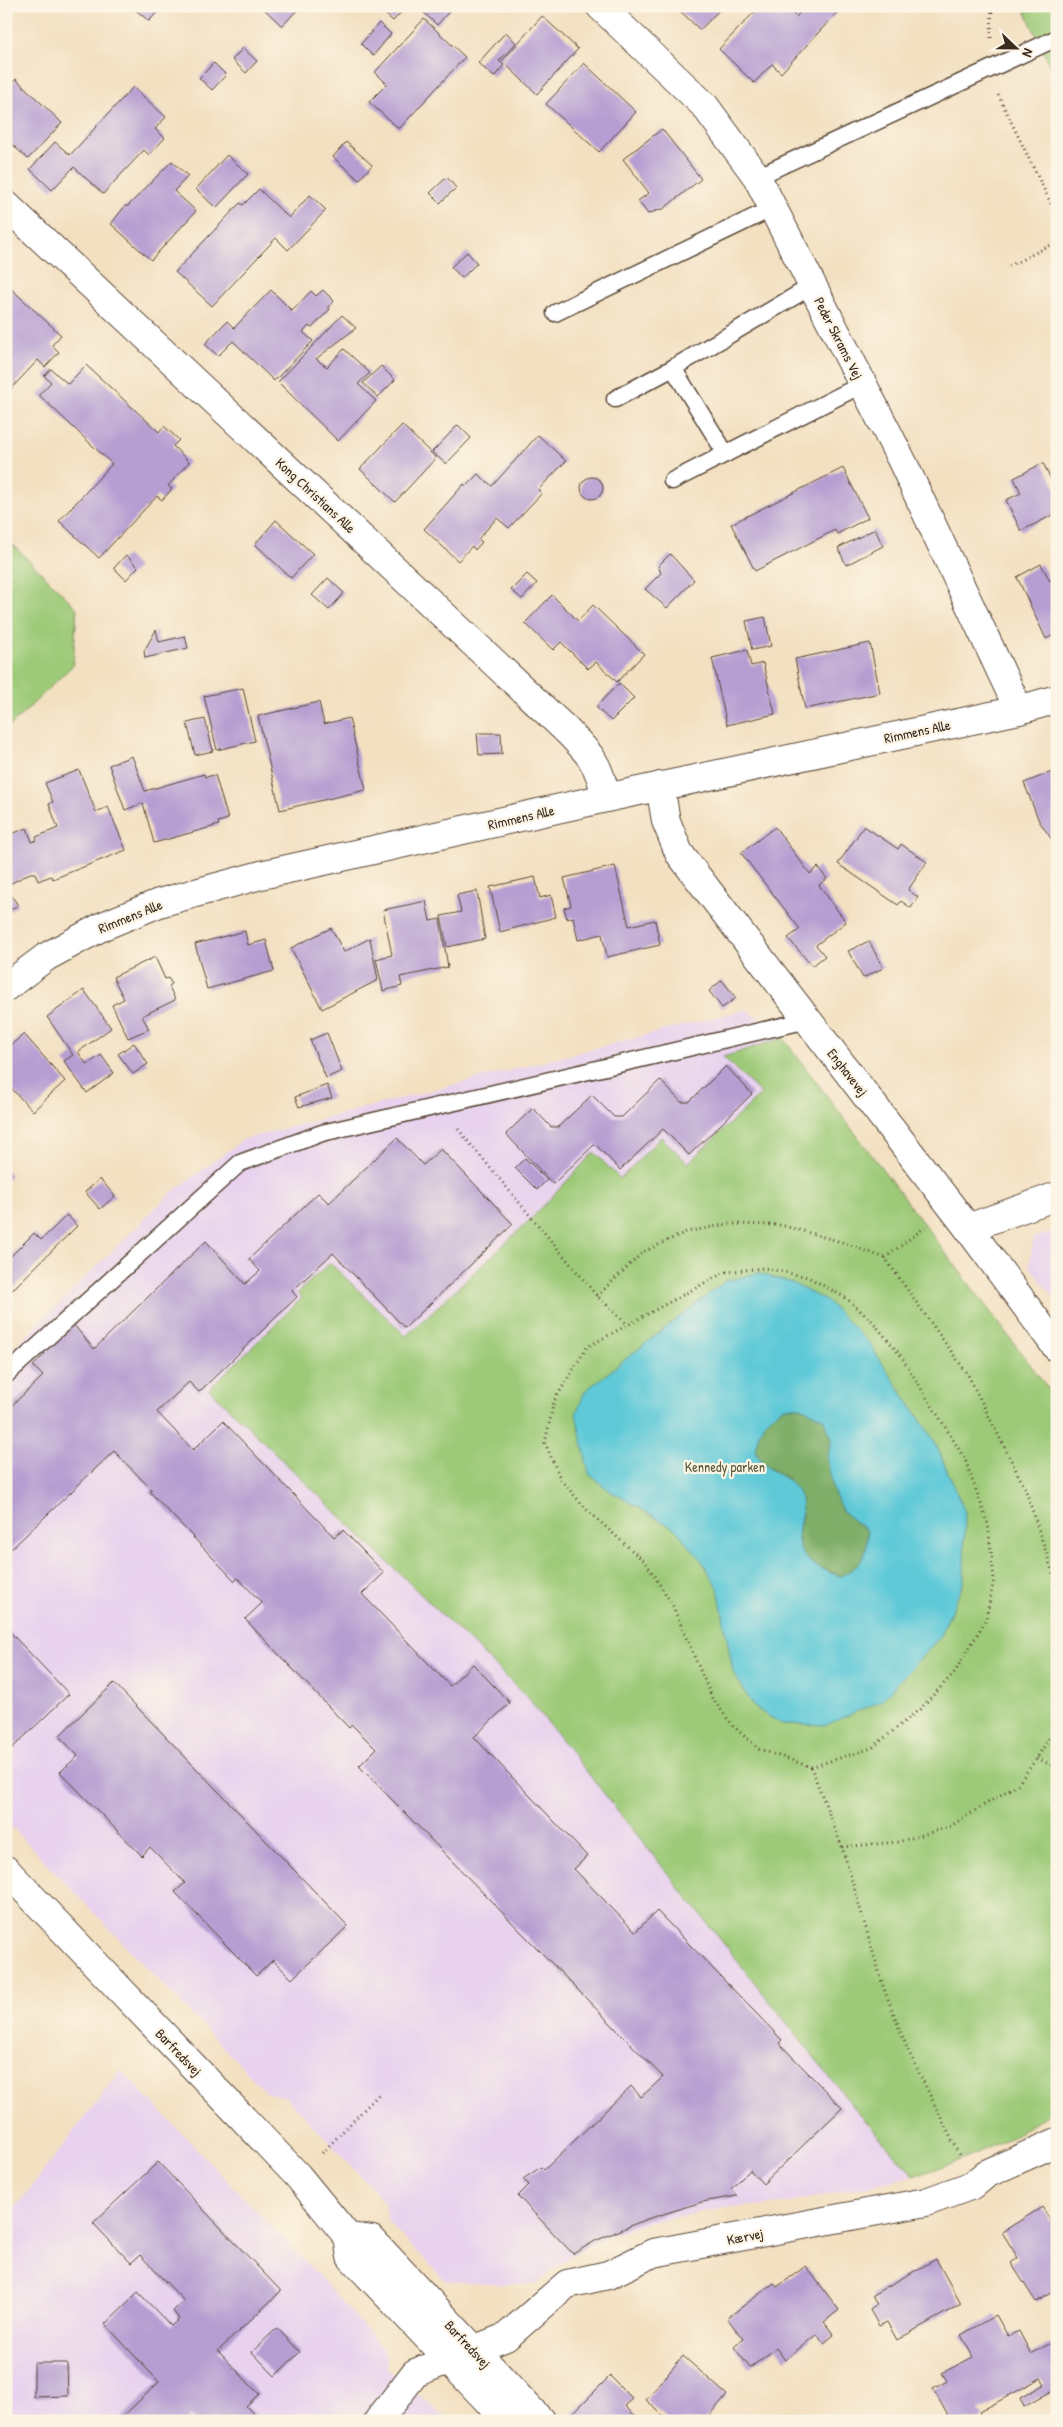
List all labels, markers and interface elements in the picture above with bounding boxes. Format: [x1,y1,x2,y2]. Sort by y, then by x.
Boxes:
north arrow [990,22,1040,72]
text: N [1018,46,1039,61]
street label: Peder Skrams Vej [809,294,868,383]
street label: Kong Christians Alle [271,453,360,538]
street label: Rimmens Alle [882,715,952,747]
street label: Rimmens Alle [486,800,556,834]
street label: Rimmens Alle [95,894,165,937]
street label: Enghavevej [823,1044,873,1100]
park label: Kennedy parken [685,1457,765,1477]
street label: Barfredsvej [151,2024,206,2081]
street label: Kærvej [725,2223,765,2250]
street label: Barfredsvej [440,2316,495,2373]

